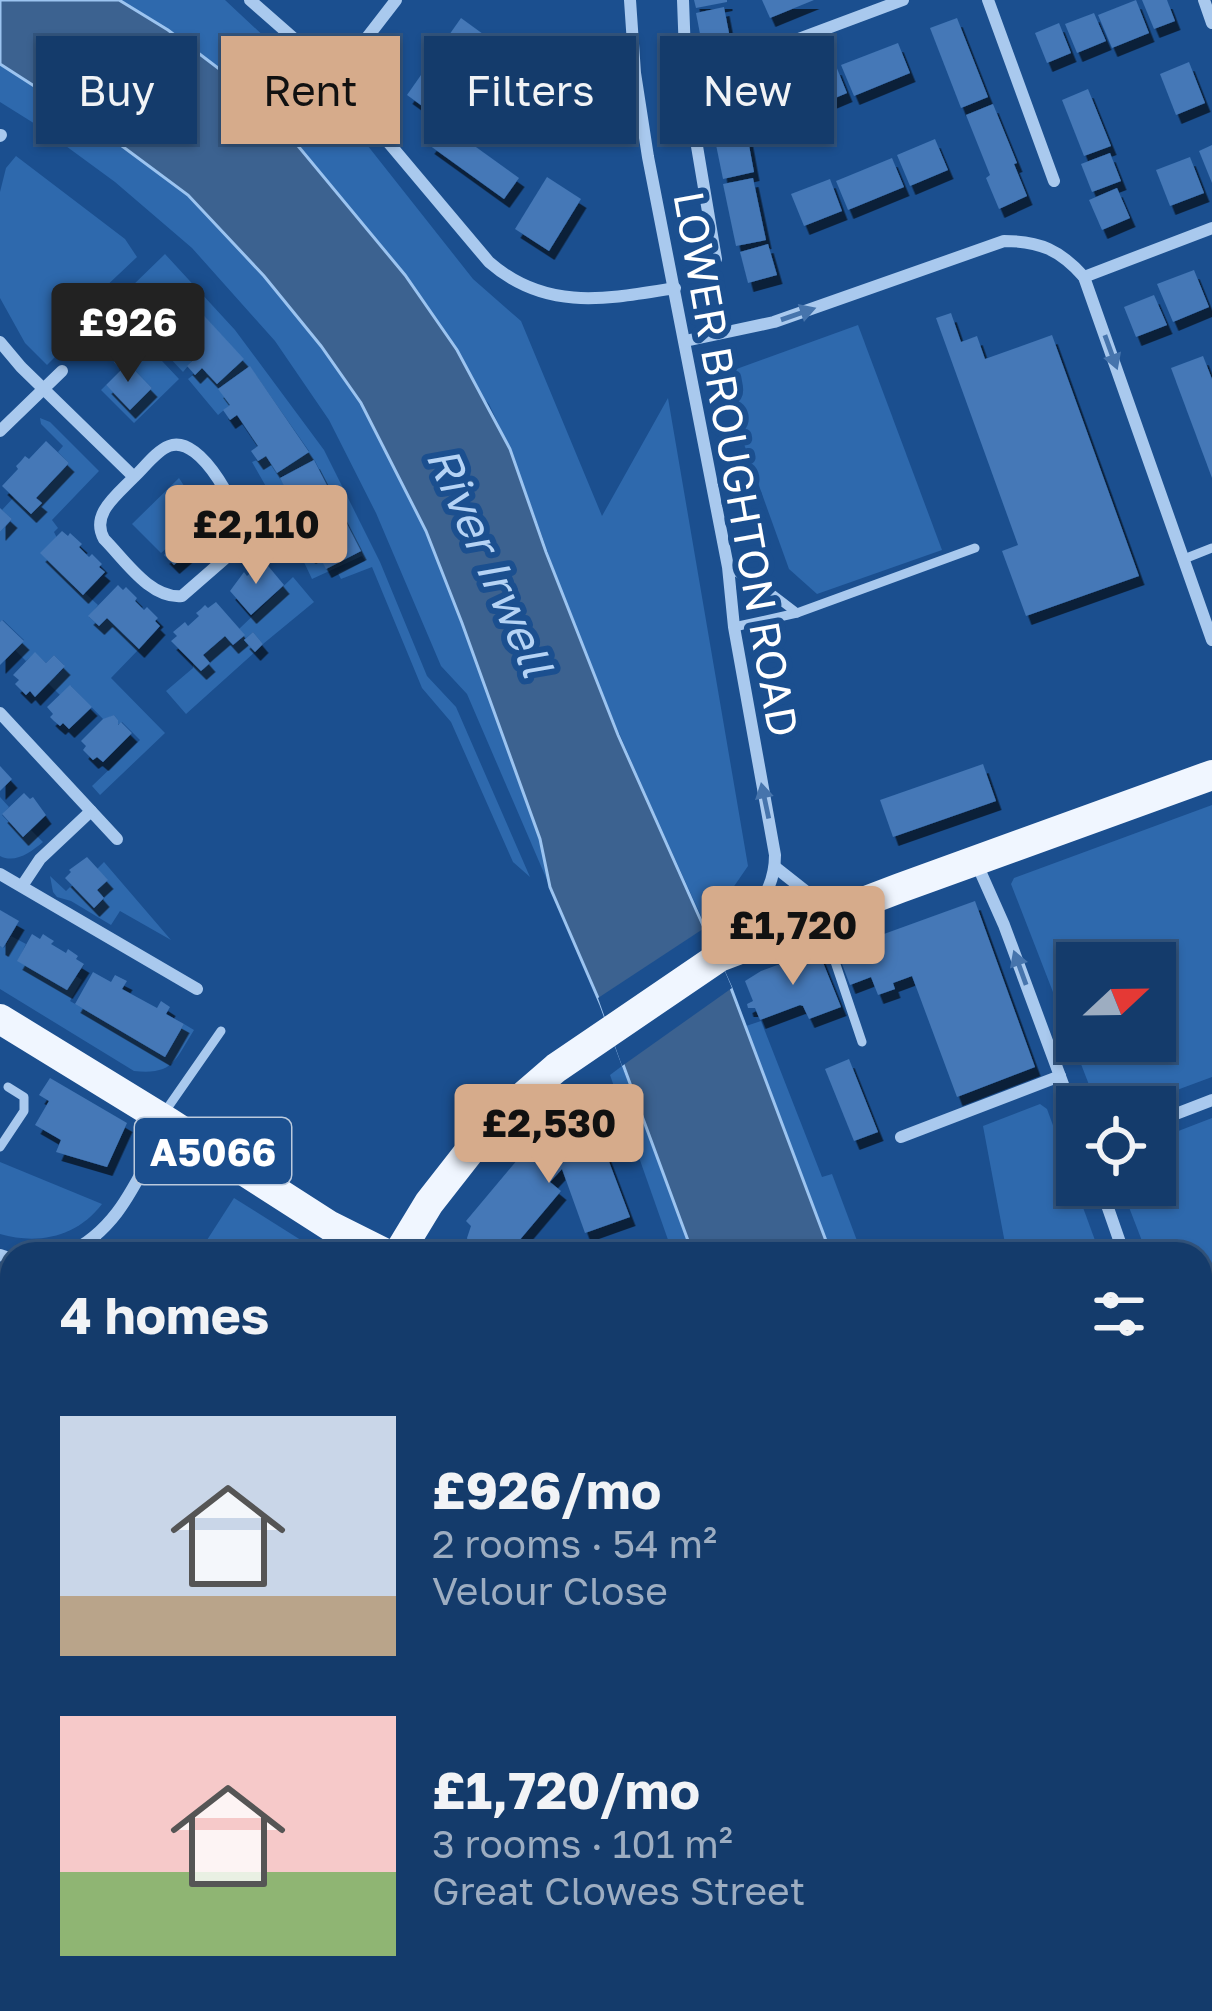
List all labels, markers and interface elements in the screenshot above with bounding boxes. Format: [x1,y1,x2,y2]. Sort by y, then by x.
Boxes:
chip: Buy [36,36,197,144]
chip: Rent [221,36,400,144]
chip: Filters [424,36,636,144]
chip: New [660,36,834,144]
street label: LOWER BROUGHTON ROAD [664,187,810,741]
pin: £926 [57,283,199,385]
text: £926 [78,298,178,345]
one-way arrow [781,304,817,322]
one-way arrow [1103,334,1121,370]
water label: River Irwell [416,438,566,686]
pin: £2,110 [158,485,354,587]
text: £2,110 [192,500,320,547]
one-way arrow [754,782,773,820]
pin: £1,720 [695,886,891,988]
text: £1,720 [729,901,857,948]
north arrow [1056,942,1176,1062]
map controls [1056,942,1176,1206]
one-way arrow [1010,949,1028,985]
pin: £2,530 [451,1084,647,1186]
button: locate [1056,1086,1176,1206]
text: £2,530 [482,1099,616,1146]
road number: A5066 [135,1118,291,1184]
icon: filters [1086,1281,1152,1347]
text: 4 homes [60,1284,269,1345]
text: £926/mo [432,1459,661,1520]
icon: home [156,1464,300,1608]
text: 2 rooms · 54 m² [432,1520,717,1567]
text: Velour Close [432,1567,668,1614]
text: £1,720/mo [432,1759,700,1820]
icon: home [156,1764,300,1908]
text: 3 rooms · 101 m² [432,1820,733,1867]
text: Great Clowes Street [432,1867,805,1914]

